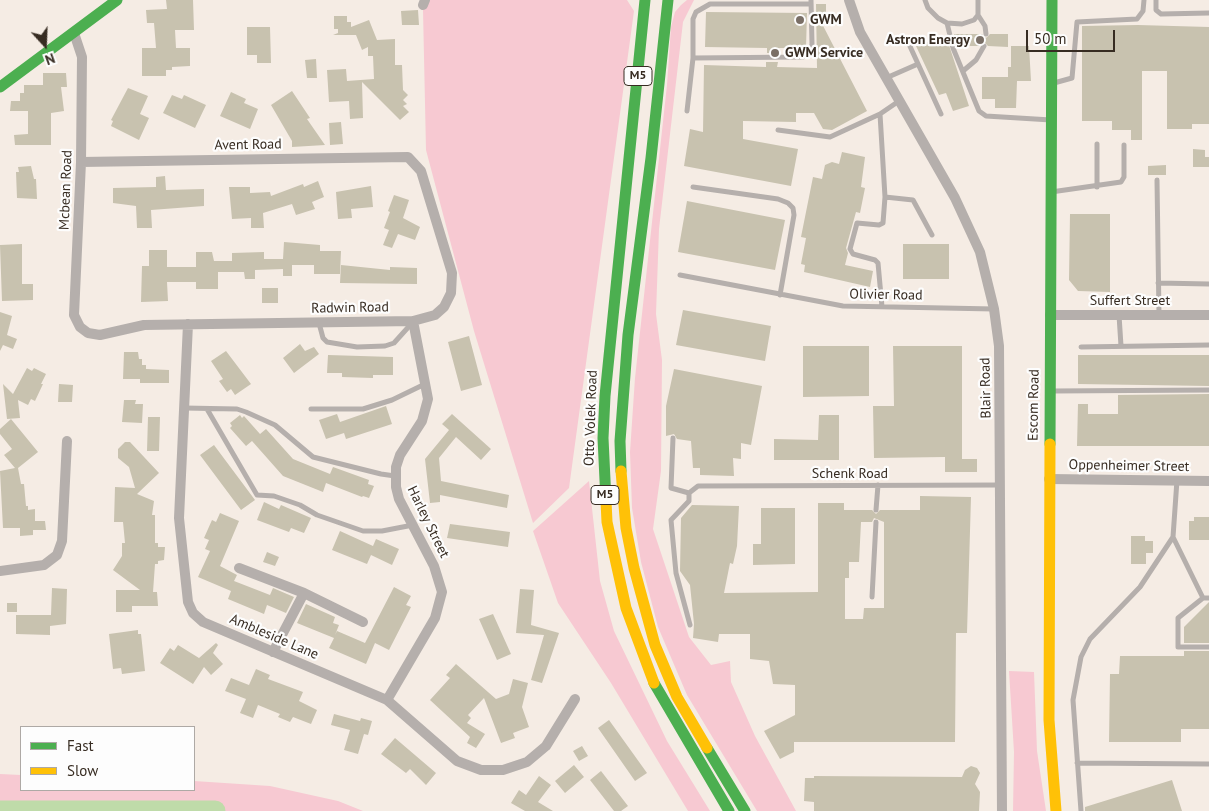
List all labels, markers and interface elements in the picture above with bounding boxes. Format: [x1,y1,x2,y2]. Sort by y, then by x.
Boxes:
place label: GWM [810,12,842,28]
marker: GWM [794,14,806,26]
north arrow [20,20,70,70]
scale bar [1029,20,1118,52]
text: 50 m [1034,29,1067,48]
place label: Astron Energy [886,32,970,48]
marker: Astron Energy [974,34,986,46]
place label: GWM Service [785,45,863,61]
marker: GWM Service [769,47,781,59]
text: N [43,49,58,69]
road number: M5 [624,66,652,85]
street label: Avent Road [214,136,282,154]
street label: Mcbean Road [56,150,76,230]
street label: Olivier Road [849,286,923,304]
street label: Suffert Street [1090,293,1170,309]
street label: Radwin Road [311,299,389,317]
street label: Blair Road [977,357,995,419]
street label: Escom Road [1025,369,1043,441]
street label: Otto Volek Road [581,370,601,466]
street label: Oppenheimer Street [1068,457,1190,475]
street label: Schenk Road [812,466,888,482]
street label: Harley Street [403,483,453,561]
road number: M5 [591,486,619,504]
street label: Ambleside Lane [227,611,321,663]
legend [20,726,195,791]
text: Fast [67,736,94,755]
text: Slow [67,761,98,780]

